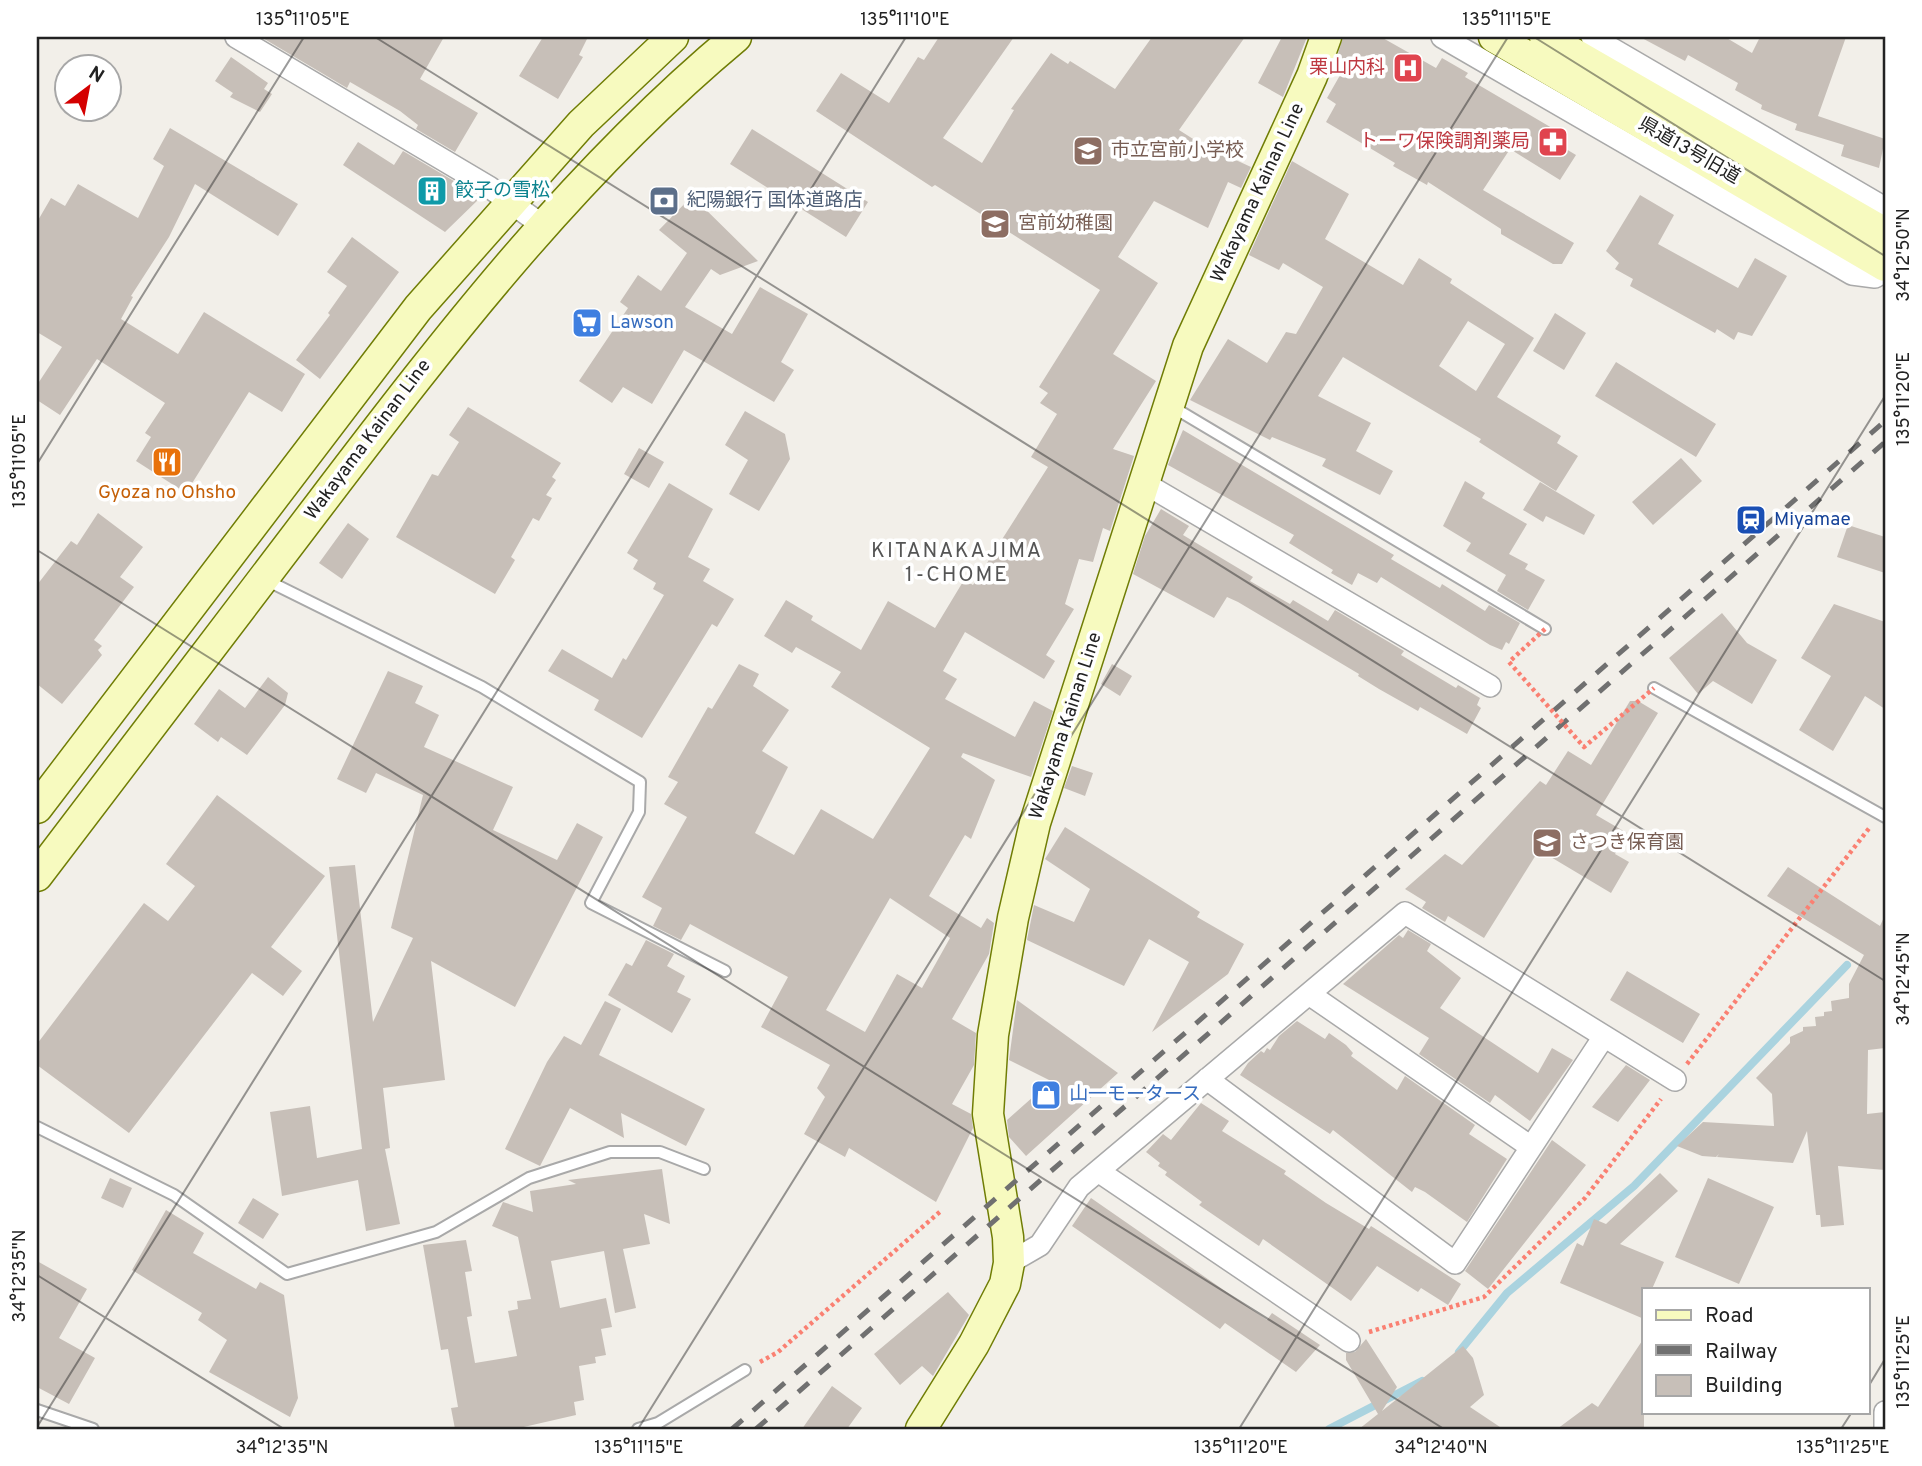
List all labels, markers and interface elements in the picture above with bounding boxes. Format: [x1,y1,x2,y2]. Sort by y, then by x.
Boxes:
text: 135°11'05"E [256,9,350,32]
text: 135°11'10"E [860,9,950,32]
text: 135°11'15"E [1462,9,1552,32]
hospital icon: 栗山内科 [1391,51,1425,85]
north arrow [52,52,122,122]
place label: 栗山内科 [1309,56,1385,80]
text: N [84,61,108,89]
street label: Wakayama Kainan Line [1206,99,1310,287]
street label: 県道13号旧道 [1634,112,1744,190]
pharmacy icon: トーワ保険調剤薬局 [1536,125,1570,159]
place label: トーワ保険調剤薬局 [1359,130,1530,154]
school or university icon: 市立宮前小学校 [1071,134,1105,168]
place label: 市立宮前小学校 [1111,139,1244,163]
building icon: 餃子の雪松 [415,174,449,208]
place label: 餃子の雪松 [455,179,550,203]
bank icon: 紀陽銀行 国体道路店 [647,184,681,218]
place label: 紀陽銀行 国体道路店 [687,189,862,213]
school or university icon: 宮前幼稚園 [978,207,1012,241]
text: 34°12'50"N [1893,208,1916,302]
place label: 宮前幼稚園 [1018,212,1113,236]
supermarket icon: Lawson [570,306,604,340]
place label: Lawson [610,311,674,335]
text: 135°11'20"E [1893,352,1916,446]
street label: Wakayama Kainan Line [300,355,436,525]
text: 135°11'05"E [9,414,32,508]
restaurant icon: Gyoza no Ohsho [150,445,184,479]
place label: Gyoza no Ohsho [98,481,236,505]
station icon: Miyamae [1734,503,1768,537]
place label: Miyamae [1774,508,1851,532]
district label: KITANAKAJIMA 1-CHOME [871,538,1043,589]
street label: Wakayama Kainan Line [1024,629,1108,823]
school or university icon: さつき保育園 [1530,826,1564,860]
place label: さつき保育園 [1570,831,1684,855]
text: 34°12'45"N [1893,932,1916,1026]
shop icon: 山一モータース [1029,1078,1063,1112]
place label: 山一モータース [1069,1083,1201,1107]
text: 34°12'35"N [9,1230,32,1322]
legend [1642,1288,1870,1414]
text: Road [1705,1303,1754,1330]
text: 135°11'25"E [1893,1315,1916,1409]
text: Railway [1705,1339,1778,1366]
text: Building [1705,1373,1783,1400]
text: 34°12'35"N [236,1437,328,1460]
text: 135°11'15"E [594,1437,684,1460]
text: 135°11'20"E [1194,1437,1288,1460]
text: 34°12'40"N [1394,1437,1488,1460]
text: 135°11'25"E [1796,1437,1890,1460]

